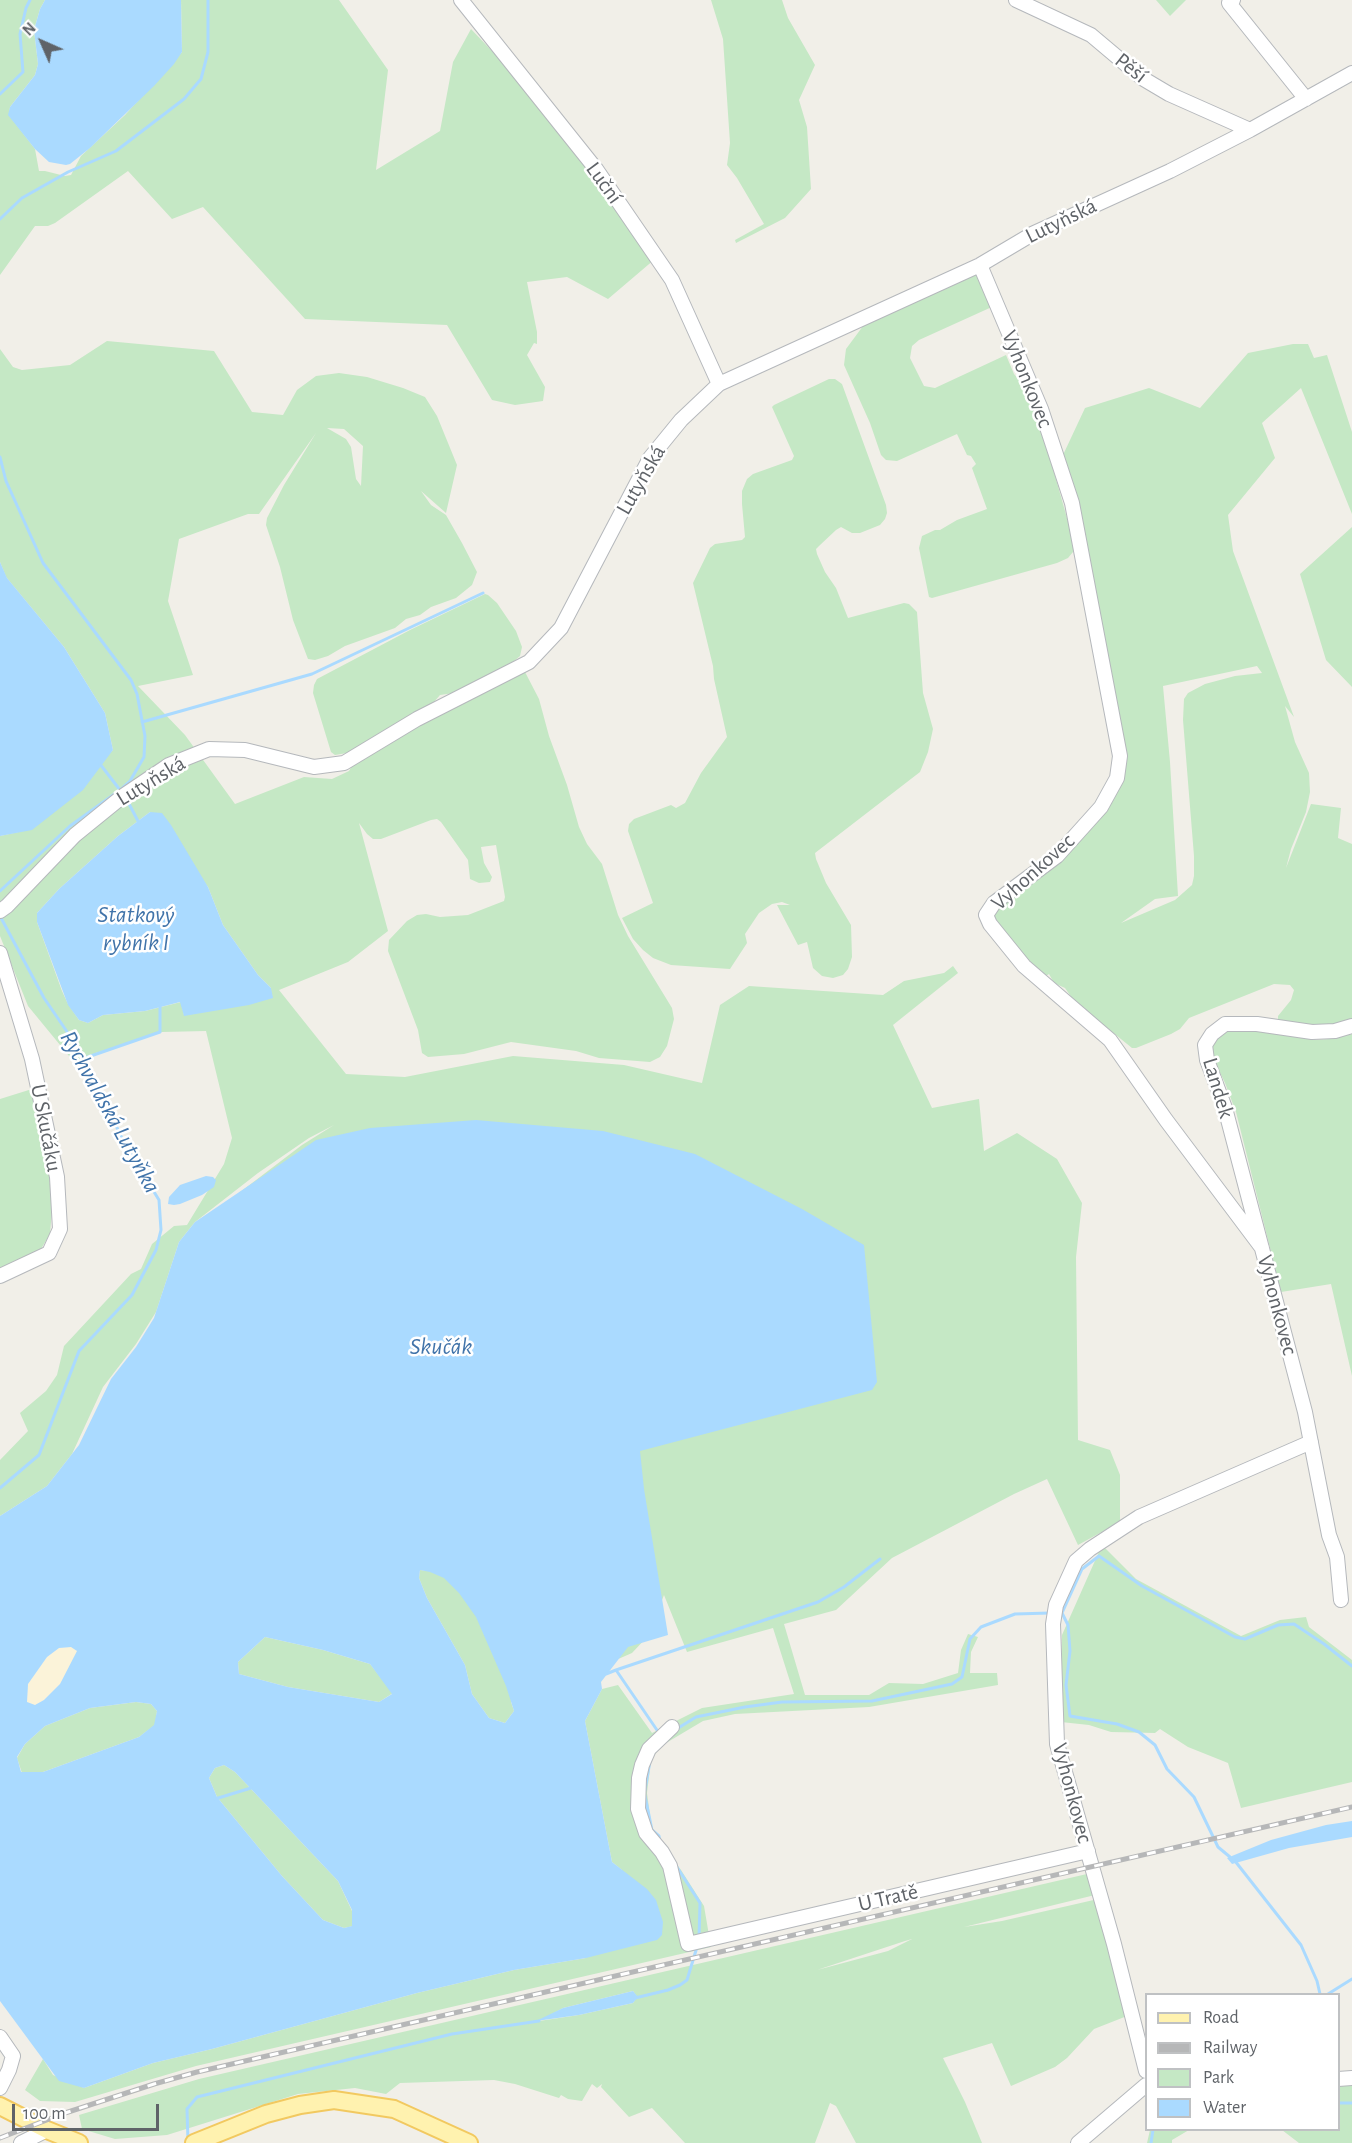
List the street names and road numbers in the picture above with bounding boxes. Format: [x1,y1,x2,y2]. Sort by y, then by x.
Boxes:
street label: Pěší [1109,47,1153,89]
street label: Luční [580,157,628,209]
street label: Lutyňská [1021,192,1101,250]
street label: Vyhonkovec [996,327,1058,431]
street label: Lutyňská [611,440,671,520]
street label: Lutyňská [112,750,190,812]
street label: Vyhonkovec [986,828,1080,916]
street label: Landek [1196,1054,1240,1122]
street label: U Skučáku [25,1082,67,1174]
street label: Vyhonkovec [1251,1252,1303,1358]
street label: Vyhonkovec [1046,1740,1098,1846]
street label: U Tratě [855,1878,921,1918]

